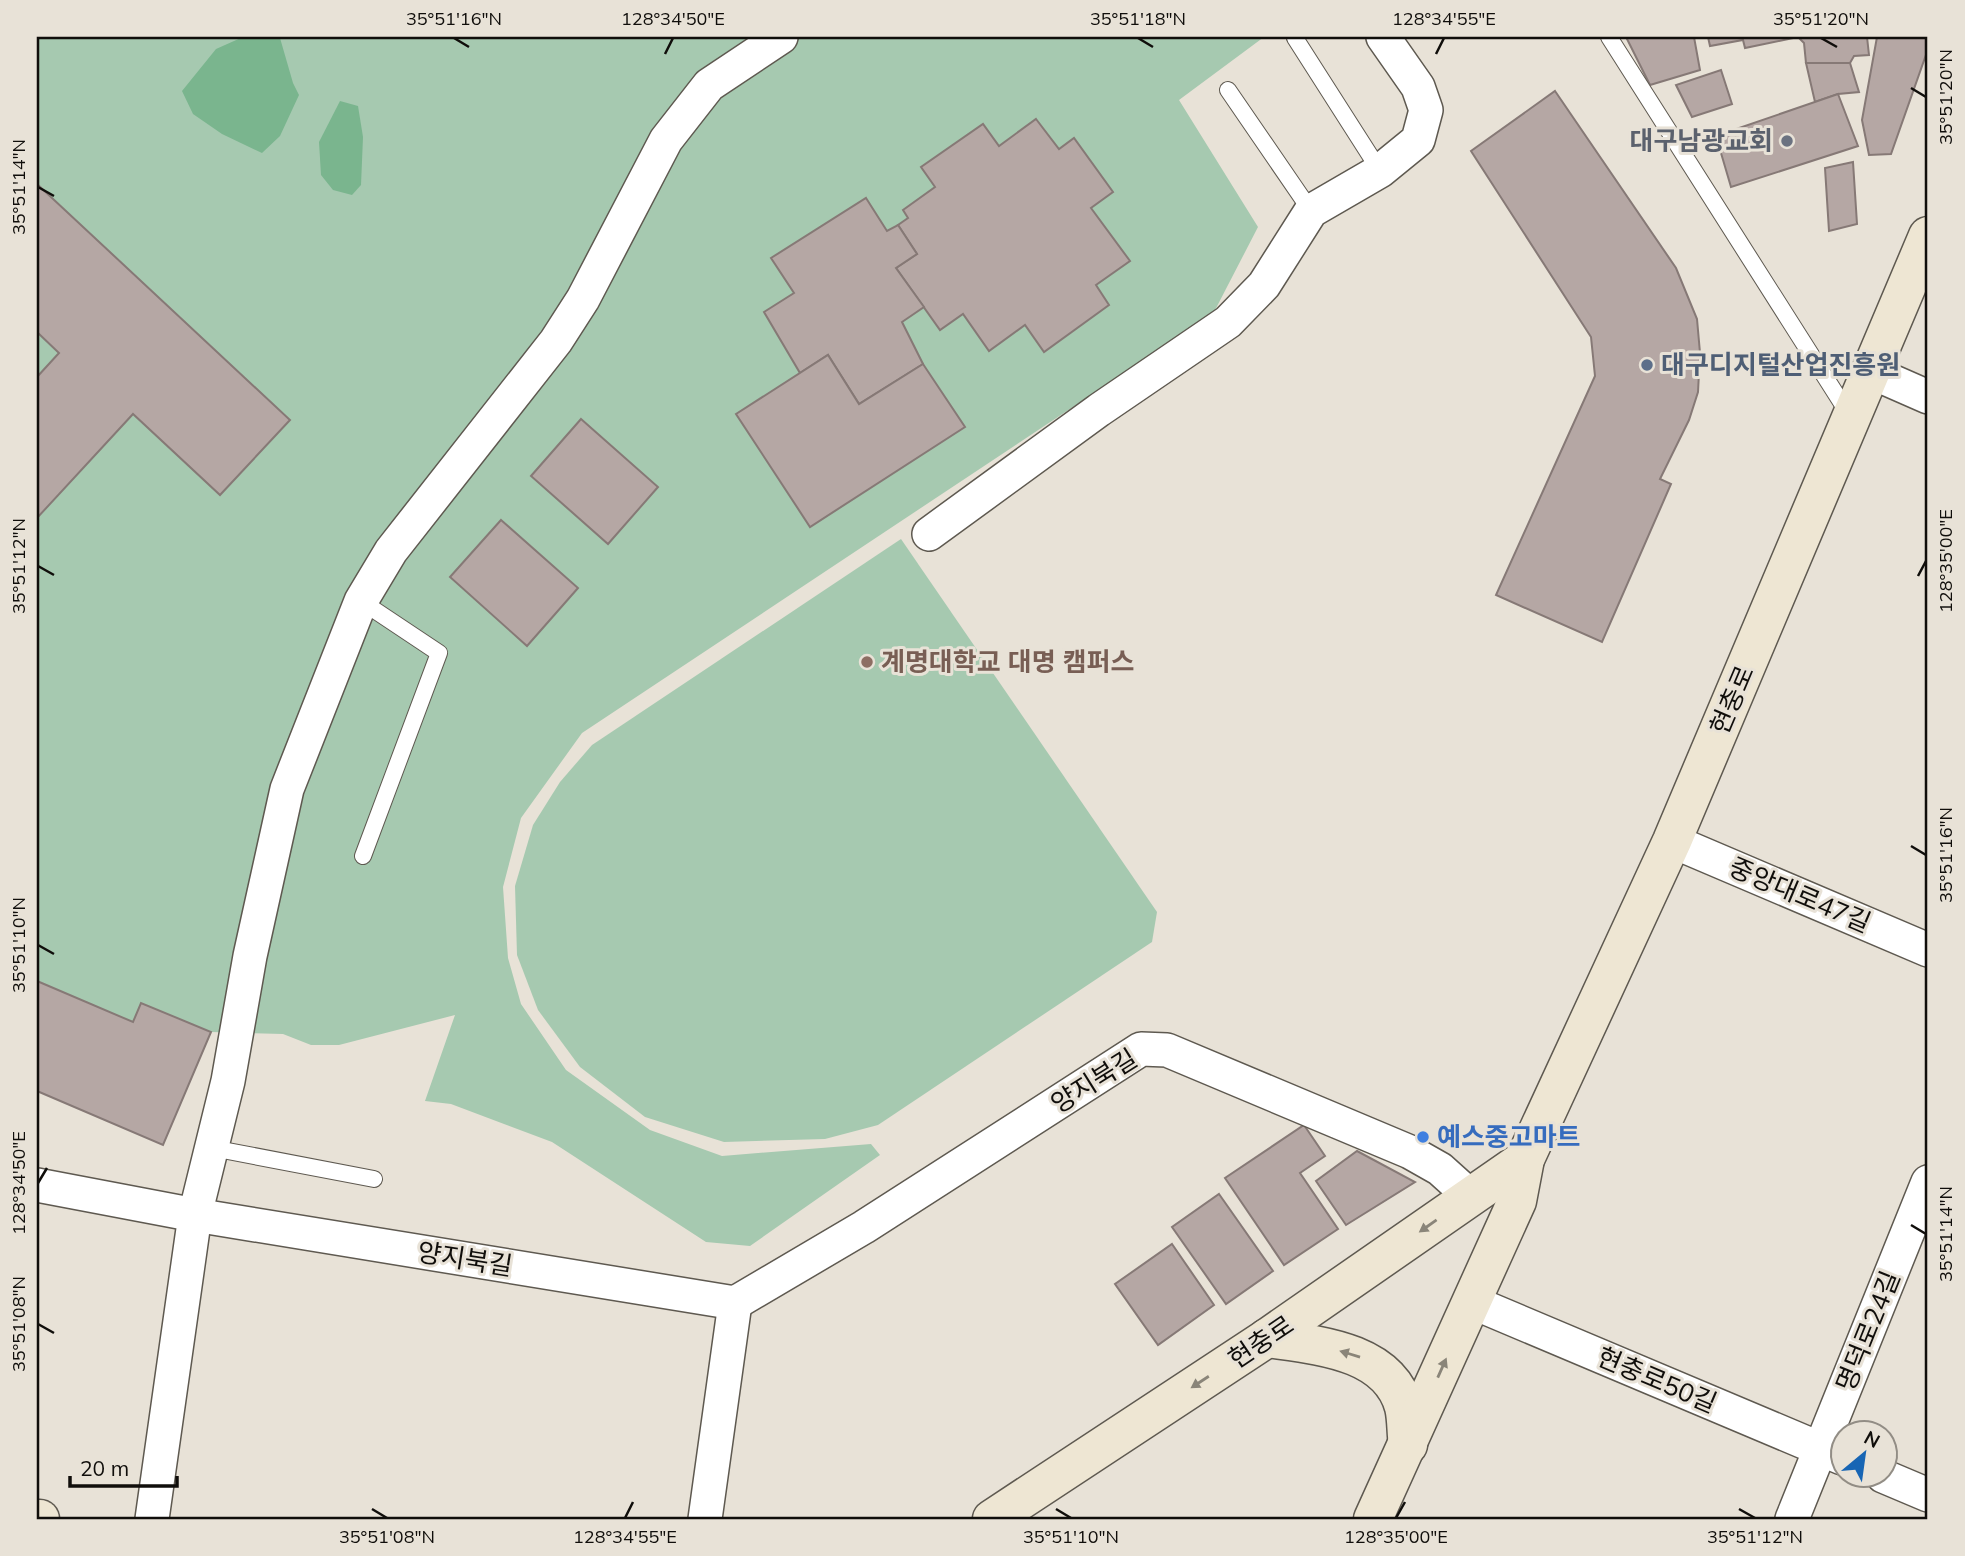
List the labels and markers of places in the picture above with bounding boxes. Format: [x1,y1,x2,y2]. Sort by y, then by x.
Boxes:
place label: 대구남광교회 [1629,124,1773,157]
marker: 대구남광교회 [1779,133,1795,149]
place label: 대구디지털산업진흥원 [1661,348,1900,381]
marker: 대구디지털산업진흥원 [1639,357,1655,373]
place label: 계명대학교 대명 캠퍼스 [881,645,1134,678]
marker: 계명대학교 대명 캠퍼스 [859,654,875,670]
place label: 예스중고마트 [1437,1120,1581,1153]
marker: 예스중고마트 [1415,1129,1431,1145]

